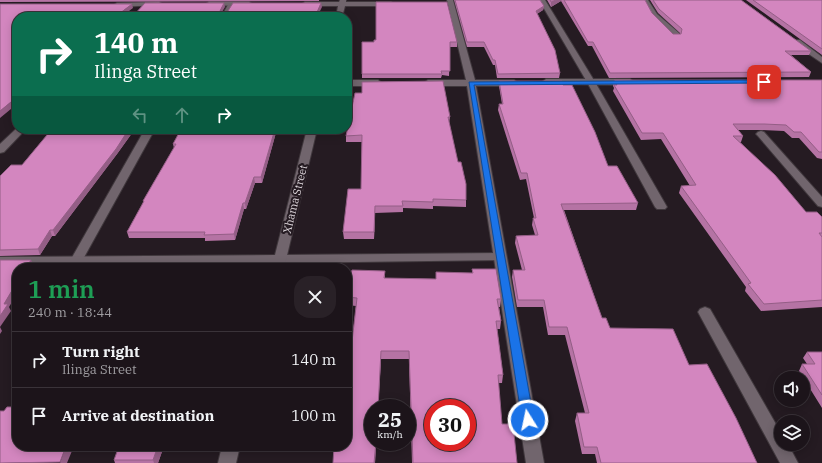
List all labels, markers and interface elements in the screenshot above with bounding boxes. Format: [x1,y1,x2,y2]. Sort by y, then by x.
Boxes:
text: 140 m [94,24,178,61]
icon: right [28,28,80,80]
text: Ilinga Street [94,60,197,83]
pin [747,65,781,99]
icon: arrive [753,71,775,93]
icon: left [129,104,151,126]
icon: ahead [171,104,193,126]
icon: right [213,104,235,126]
street label: Xhama Street [280,163,310,235]
text: 1 min [28,273,95,305]
button: close [294,276,336,318]
text: 240 m · 18:44 [28,304,112,321]
text: Turn right [62,342,140,361]
icon: right [28,349,50,371]
text: 140 m [291,350,336,369]
text: Ilinga Street [62,361,136,378]
map controls [774,371,810,451]
button: sound [774,371,810,407]
speed limit sign: 30 [424,399,476,451]
position arrow [507,399,549,441]
icon: arrive [28,405,50,427]
text: Arrive at destination [62,406,214,425]
text: 100 m [291,406,336,425]
text: 25 [378,406,402,433]
button: layers [774,415,810,451]
text: km/h [377,428,403,441]

